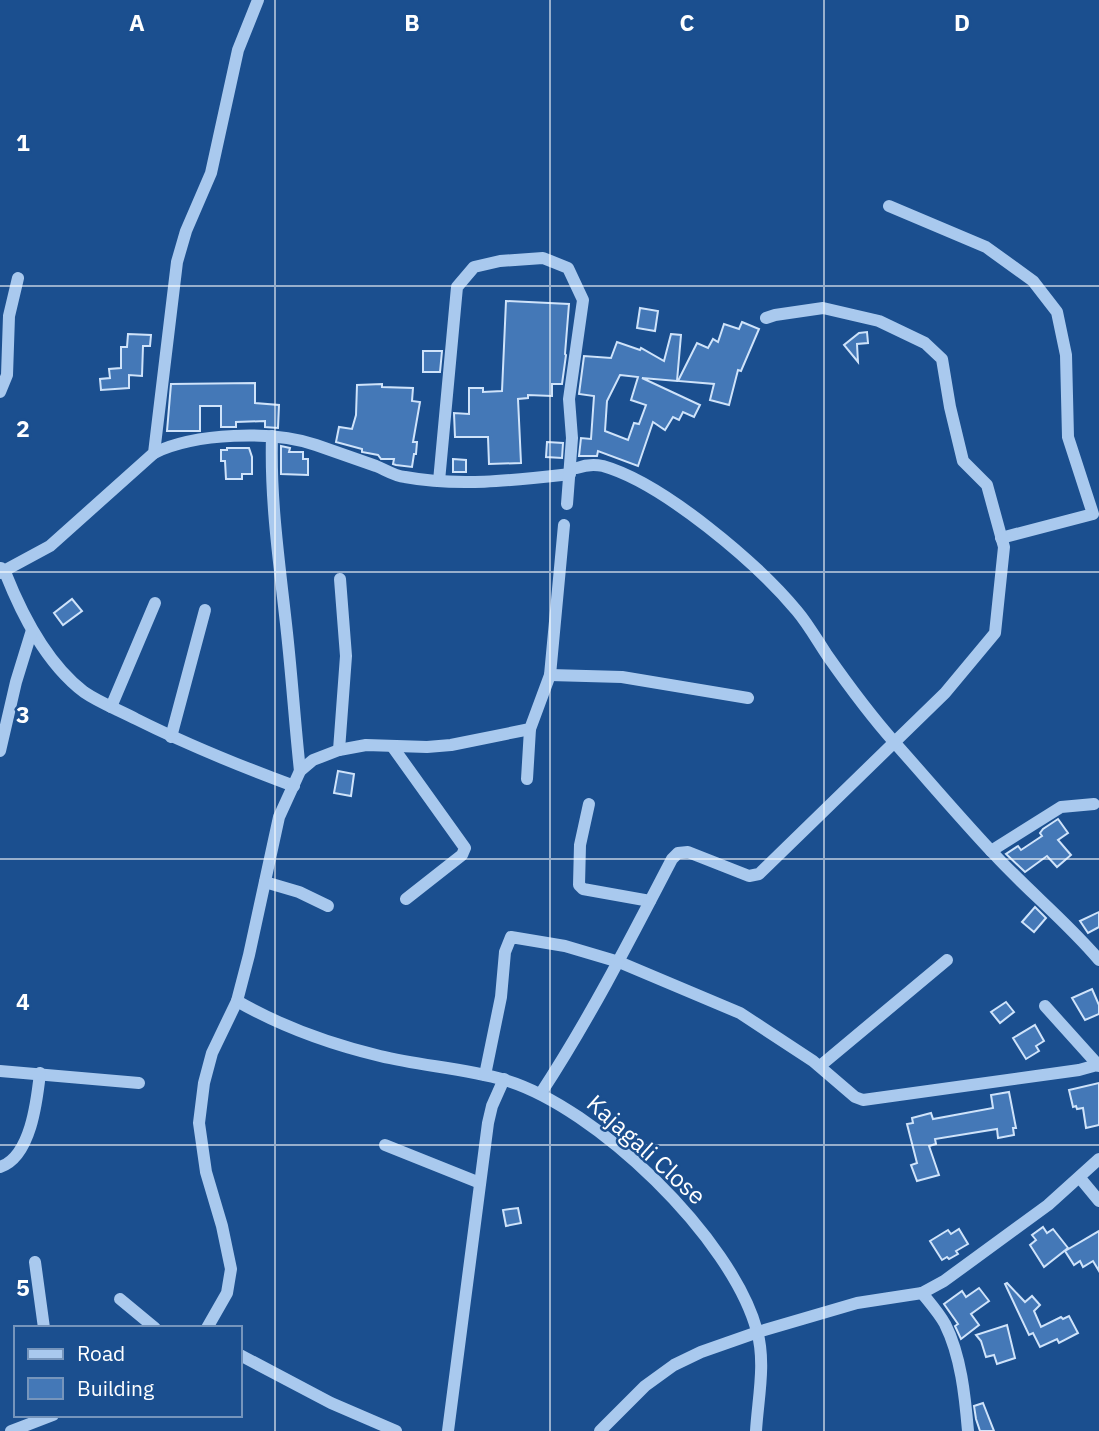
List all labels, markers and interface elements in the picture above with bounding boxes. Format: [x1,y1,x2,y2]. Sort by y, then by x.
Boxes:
text: A [129,7,145,37]
text: B [404,7,420,37]
text: C [680,7,695,37]
text: D [954,7,970,37]
text: 1 [16,127,30,157]
text: 2 [16,413,30,443]
text: 3 [16,699,30,729]
text: 4 [16,986,30,1016]
street label: Kajagali Close [580,1087,713,1211]
text: 5 [16,1272,30,1302]
legend [14,1326,242,1417]
text: Road [77,1339,125,1367]
text: Building [77,1374,154,1402]

